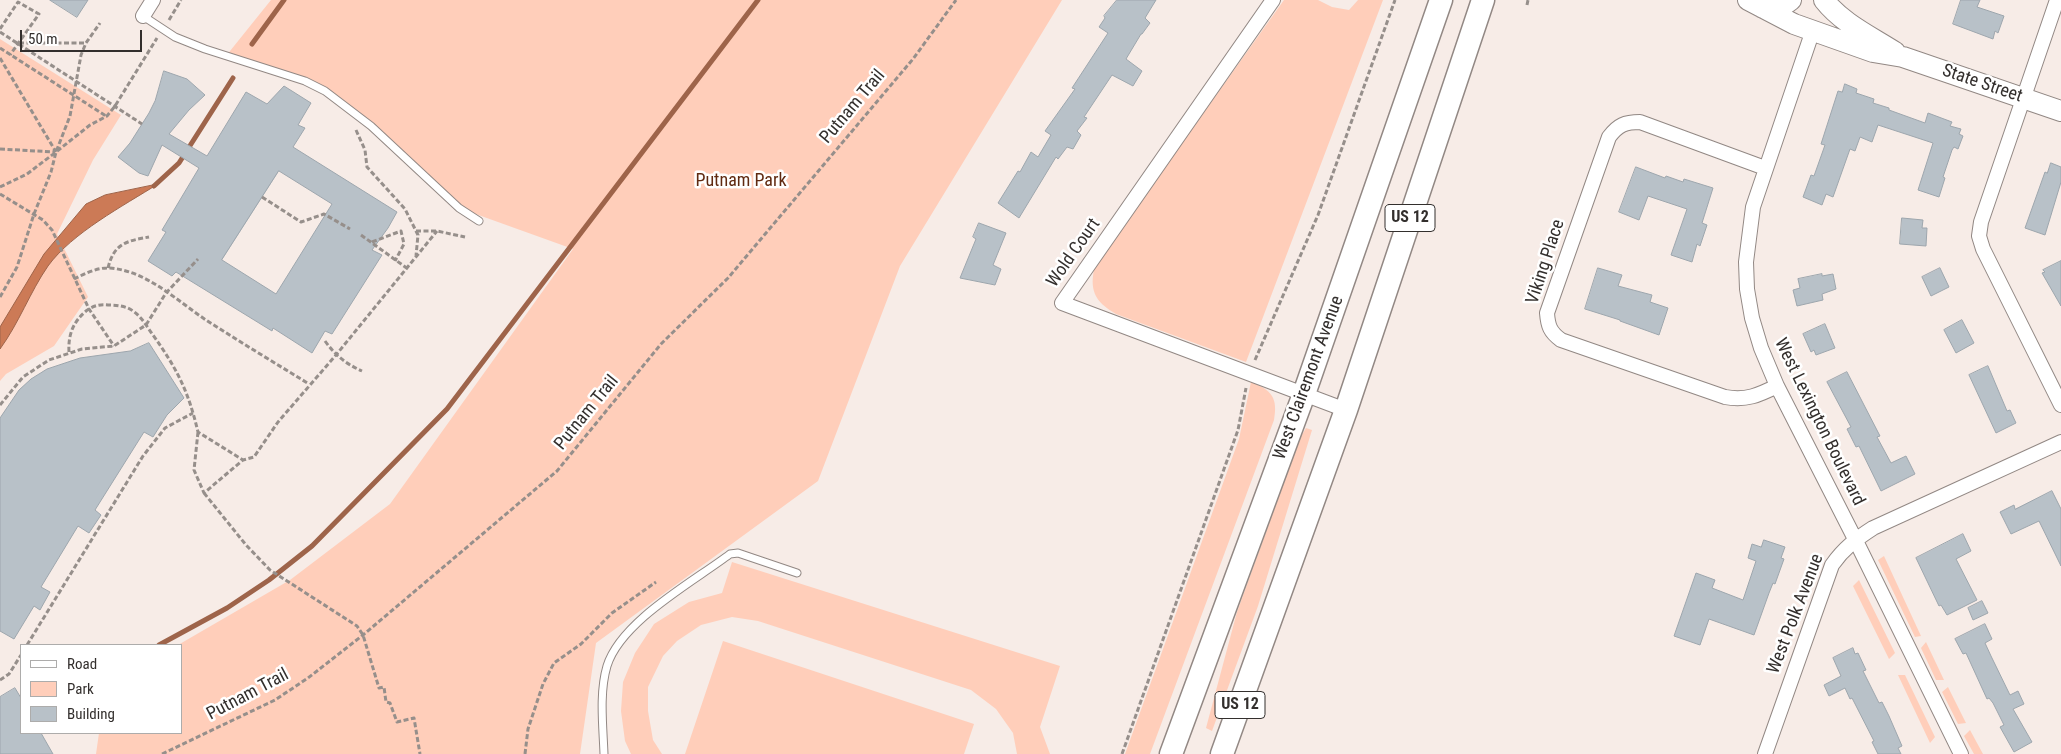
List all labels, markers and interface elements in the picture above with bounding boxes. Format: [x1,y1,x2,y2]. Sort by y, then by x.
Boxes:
scale bar [22,20,145,52]
text: 50 m [28,30,58,48]
street label: State Street [1939,60,2025,108]
street label: Putnam Trail [816,66,890,148]
park label: Putnam Park [695,170,787,192]
road number: US 12 [1385,204,1435,232]
street label: Wold Court [1043,215,1105,291]
street label: Viking Place [1522,217,1570,307]
street label: West Clairemont Avenue [1269,293,1349,463]
street label: West Lexington Boulevard [1769,335,1869,509]
street label: Putnam Trail [550,371,624,455]
street label: West Polk Avenue [1763,551,1829,677]
legend [20,644,182,734]
text: Road [67,655,97,673]
street label: Putnam Trail [203,664,293,726]
text: Park [67,680,94,698]
road number: US 12 [1215,692,1265,718]
text: Building [67,705,115,723]

